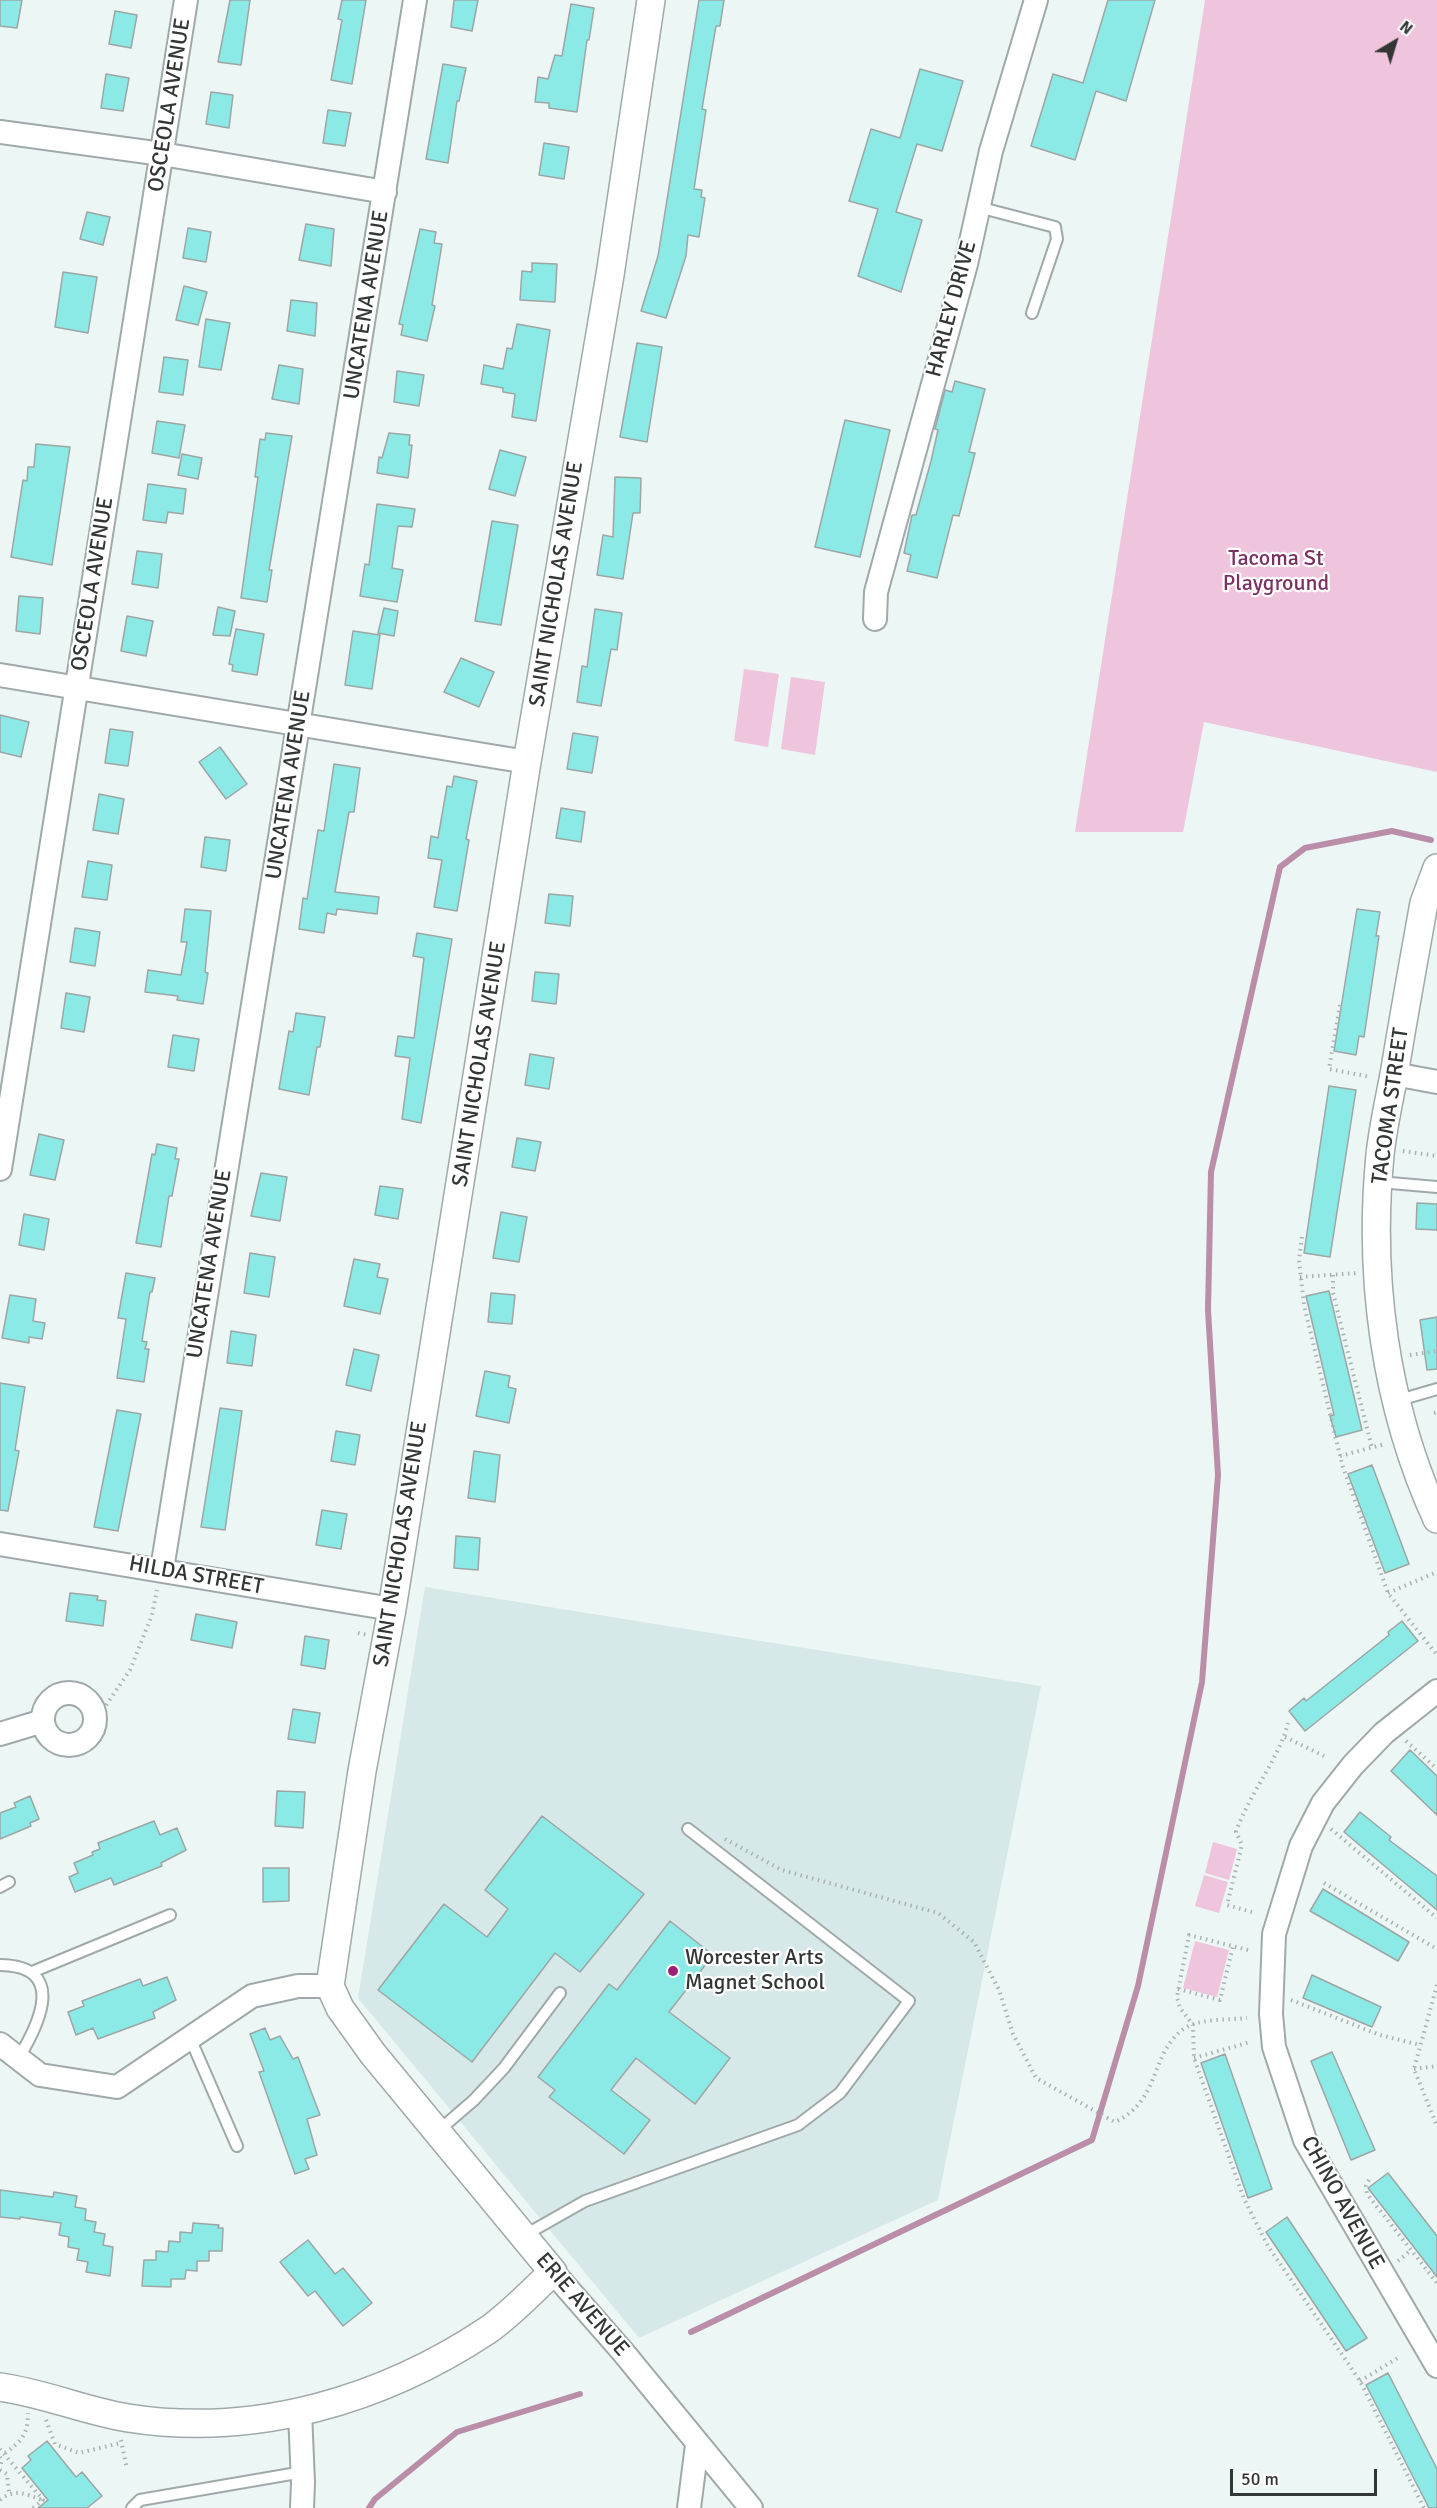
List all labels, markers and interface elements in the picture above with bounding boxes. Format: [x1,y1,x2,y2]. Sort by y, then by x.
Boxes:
north arrow [1365,12,1425,72]
street label: OSCEOLA AVENUE [143,16,197,194]
text: N [1396,17,1417,39]
street label: UNCATENA AVENUE [339,209,395,401]
street label: HARLEY DRIVE [921,238,983,380]
street label: SAINT NICHOLAS AVENUE [525,459,589,709]
street label: OSCEOLA AVENUE [66,495,120,673]
park label: Tacoma St Playground [1223,546,1329,598]
street label: UNCATENA AVENUE [261,689,317,881]
street label: SAINT NICHOLAS AVENUE [448,939,512,1189]
street label: TACOMA STREET [1367,1026,1415,1186]
street label: UNCATENA AVENUE [182,1168,238,1360]
street label: SAINT NICHOLAS AVENUE [369,1419,433,1669]
street label: HILDA STREET [127,1551,265,1601]
place label: Worcester Arts Magnet School [685,1945,825,1996]
marker: Worcester Arts Magnet School [666,1964,680,1978]
street label: CHINO AVENUE [1294,2132,1390,2274]
street label: ERIE AVENUE [530,2248,634,2362]
scale bar [1233,2457,1380,2495]
text: 50 m [1241,2468,1279,2490]

